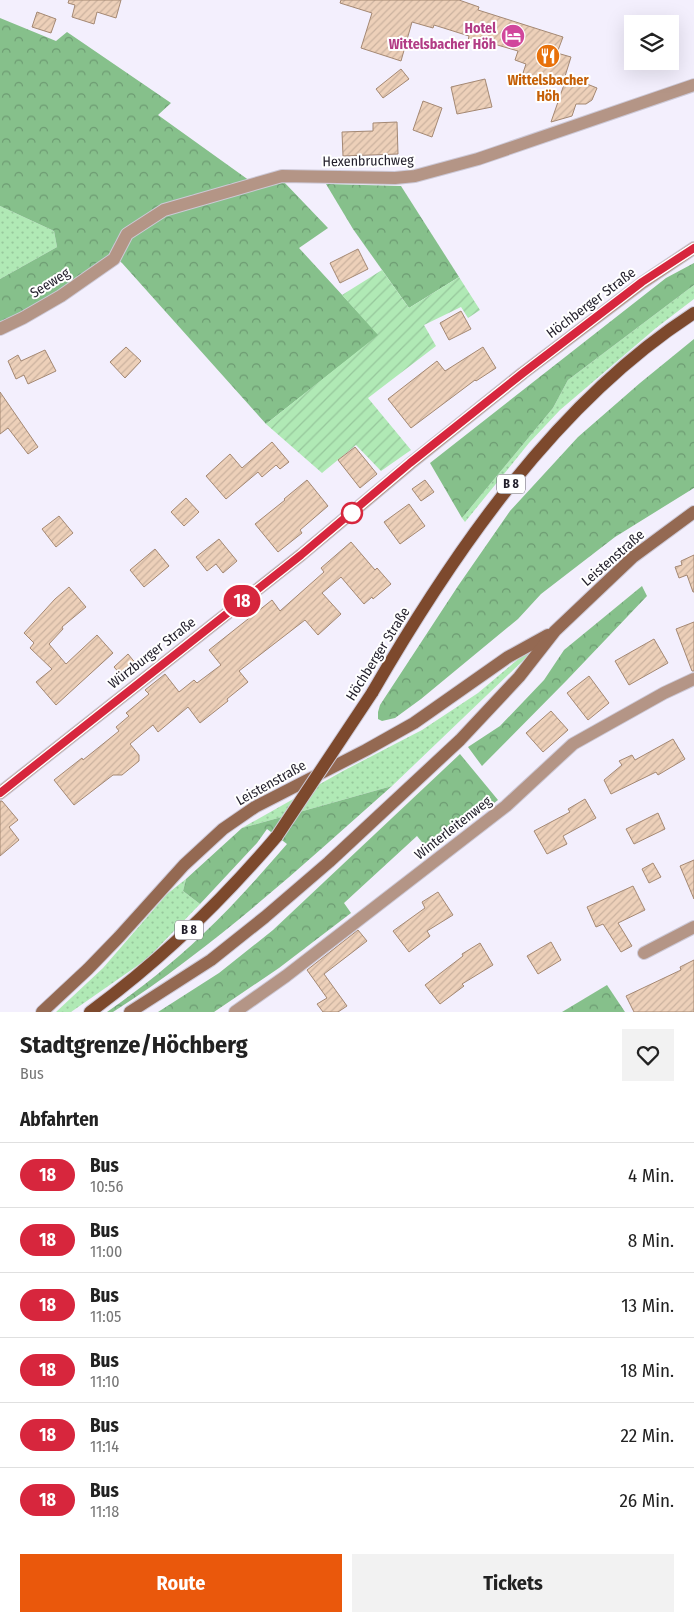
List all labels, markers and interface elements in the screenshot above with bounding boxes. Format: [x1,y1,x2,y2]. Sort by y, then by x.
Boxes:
map controls [624,15,679,70]
button: layers [624,15,679,70]
place label: Hotel Wittelsbacher Höh [389,20,496,53]
hotel icon: Hotel Wittelsbacher Höh [500,23,526,49]
restaurant icon: Wittelsbacher Höh [535,43,561,69]
place label: Wittelsbacher Höh [507,72,589,105]
street label: Hexenbruchweg [322,152,414,170]
street label: Seeweg [27,264,73,302]
street label: Höchberger Straße [543,264,639,342]
road number: B 8 [497,474,525,494]
unlabelled marker [341,502,363,524]
street label: Leistenstraße [578,526,648,590]
line badge: 18 [220,585,264,617]
text: 18 [233,590,251,612]
street label: Höchberger Straße [342,604,414,704]
street label: Würzburger Straße [105,614,199,692]
street label: Leistenstraße [233,757,309,809]
street label: Winterleitenweg [411,792,495,863]
road number: B 8 [175,920,203,940]
button: heart [622,1029,674,1081]
text: Stadtgrenze/Höchberg [20,1031,248,1059]
text: Bus [20,1064,44,1083]
text: Abfahrten [20,1108,99,1131]
text: Bus [90,1154,119,1177]
text: 18 [39,1164,56,1186]
text: 4 Min. [628,1164,674,1187]
text: 10:56 [90,1177,123,1196]
text: Bus [90,1219,119,1242]
text: 18 [39,1229,56,1251]
text: 8 Min. [628,1229,674,1252]
text: 11:00 [90,1242,122,1261]
text: Bus [90,1284,119,1307]
text: 18 [39,1294,56,1316]
text: 13 Min. [621,1294,674,1317]
text: 11:05 [90,1307,121,1326]
text: Bus [90,1349,119,1372]
text: 18 [39,1359,56,1381]
text: 18 Min. [620,1359,674,1382]
text: 11:10 [90,1372,120,1391]
text: Bus [90,1414,119,1437]
text: 18 [39,1424,56,1446]
text: 22 Min. [620,1424,674,1447]
text: 11:14 [90,1437,119,1456]
text: Bus [90,1479,119,1502]
text: 18 [39,1489,56,1511]
text: 26 Min. [619,1489,674,1512]
text: 11:18 [90,1502,119,1521]
button: Route [20,1554,342,1612]
button: Tickets [352,1554,674,1612]

